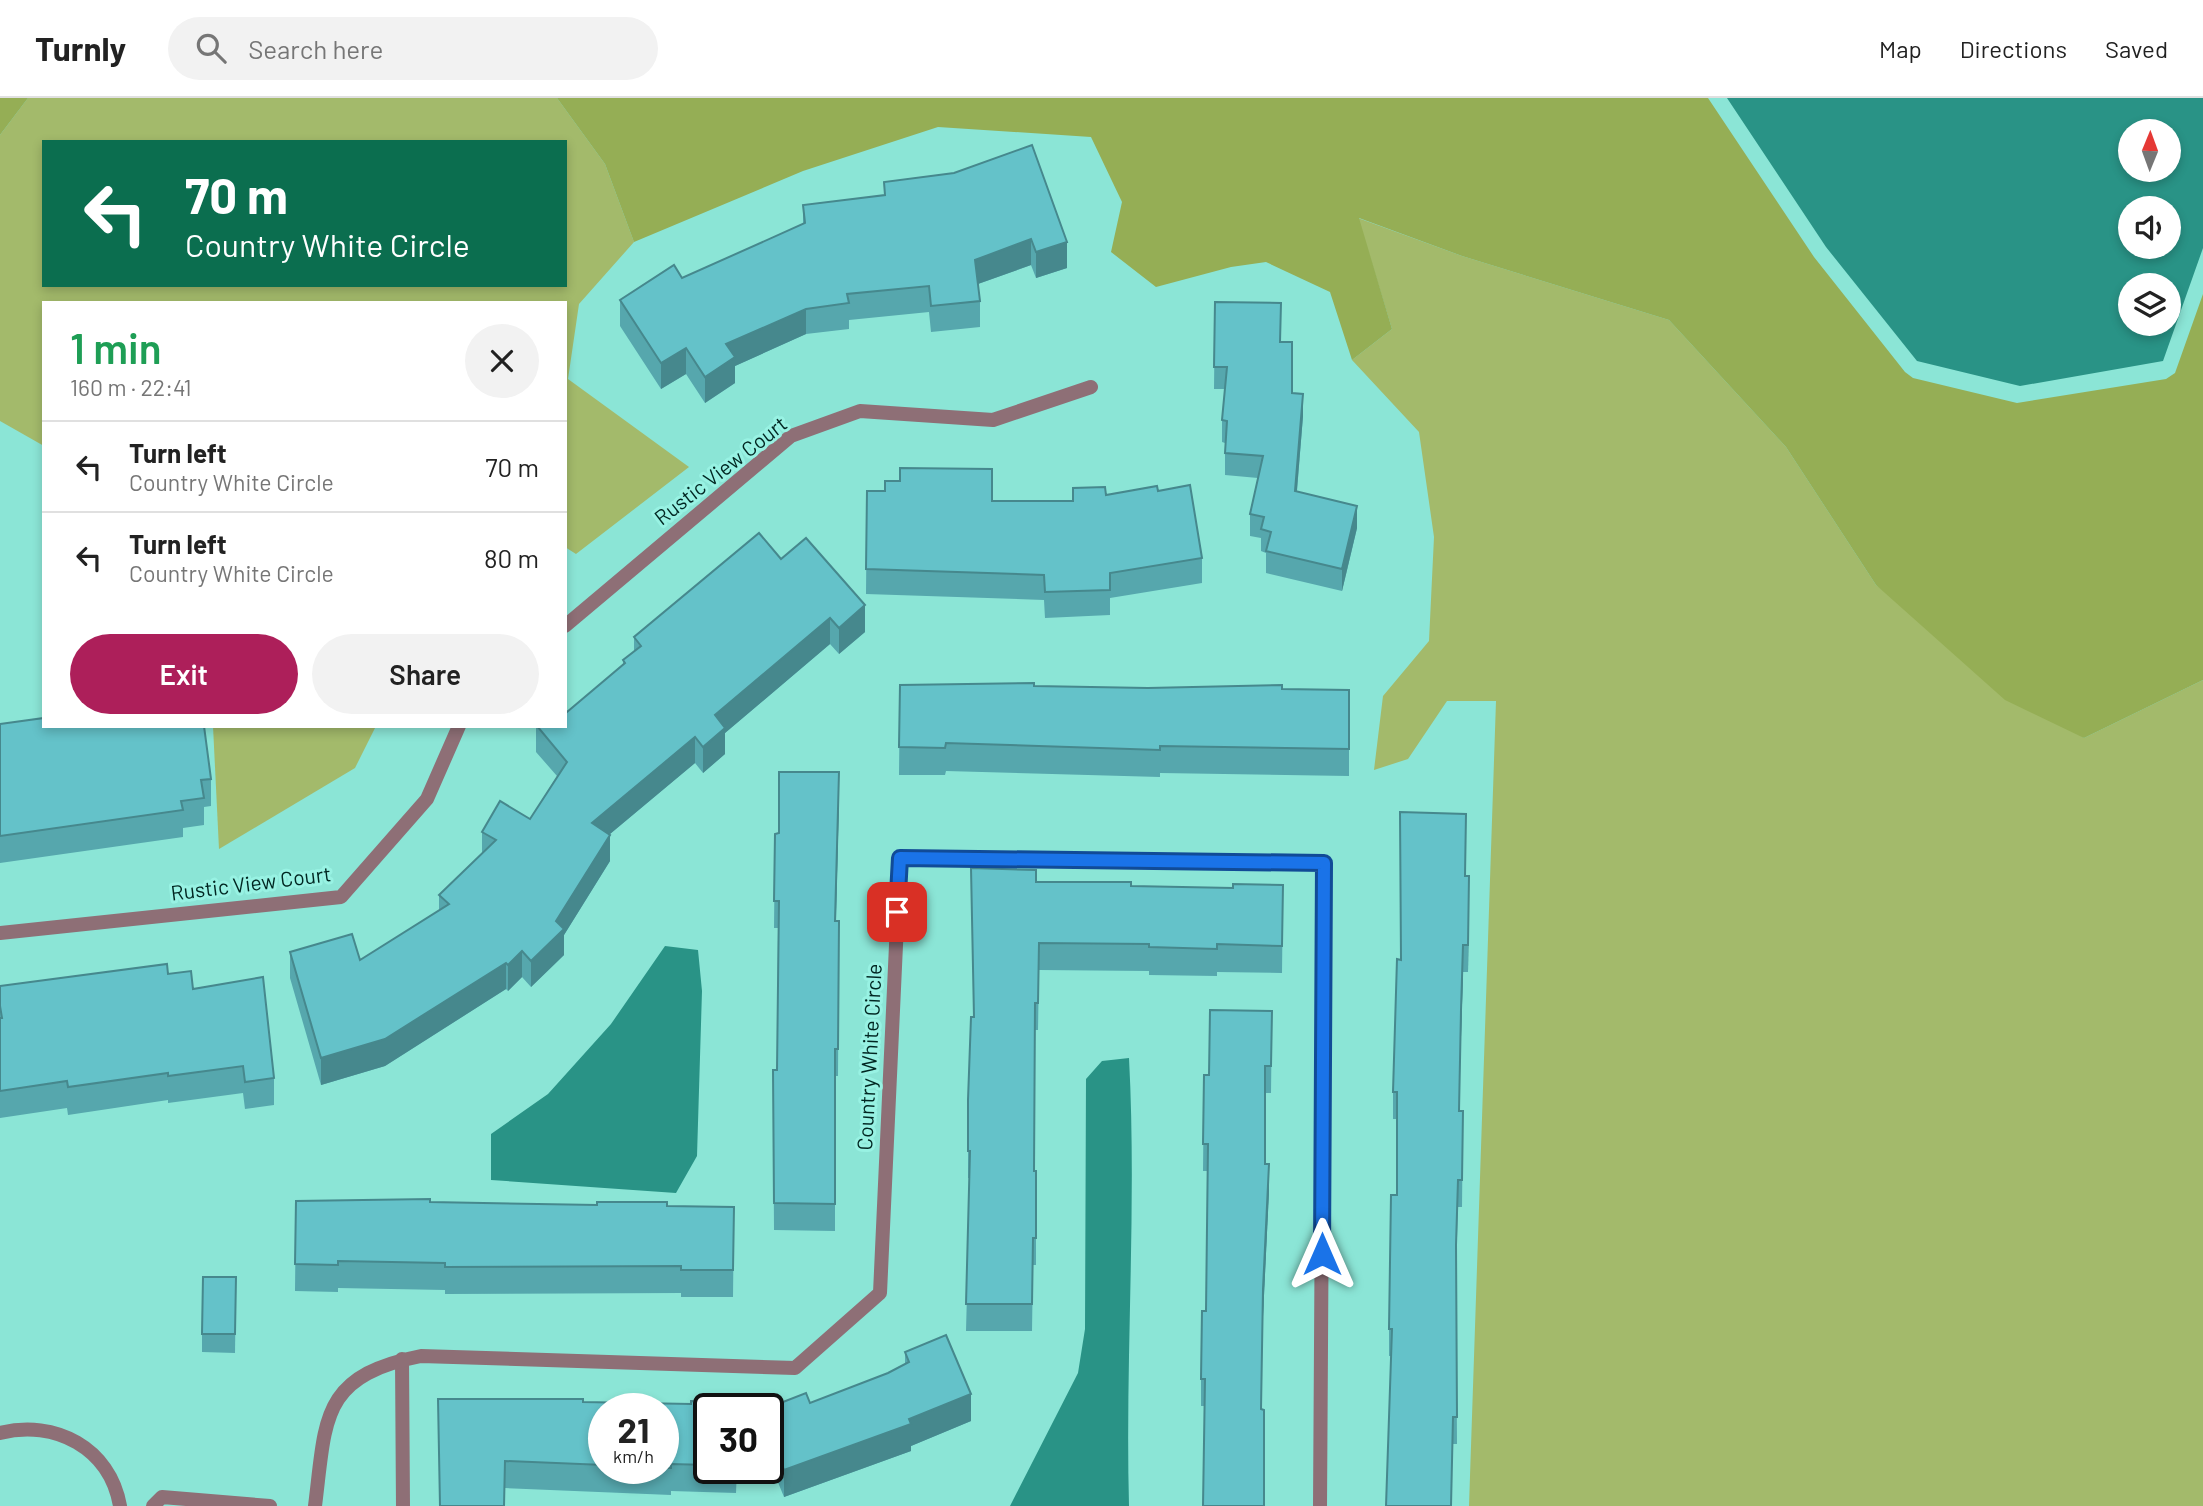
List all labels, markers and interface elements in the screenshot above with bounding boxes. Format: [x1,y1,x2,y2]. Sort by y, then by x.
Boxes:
search box [168,17,658,80]
text: Turnly [35,28,126,68]
icon: search [192,29,230,67]
text: Search here [248,33,383,64]
text: Map [1879,34,1922,63]
text: Directions [1960,34,2067,63]
text: Saved [2105,34,2168,63]
north arrow [2118,119,2180,182]
map controls [2118,119,2181,336]
text: 70 m [185,165,288,224]
icon: left [70,168,161,259]
button: sound [2118,196,2181,259]
text: Country White Circle [185,225,470,263]
button: layers [2118,273,2181,336]
text: 1 min [70,322,162,372]
button: close [465,324,539,398]
text: 160 m · 22:41 [70,373,192,401]
street label: Rustic View Court [649,410,791,529]
text: Turn left [129,437,227,468]
icon: left [70,448,108,486]
text: 70 m [485,451,539,482]
text: Country White Circle [129,468,334,496]
text: Turn left [129,528,227,559]
icon: left [70,539,108,577]
text: 80 m [484,542,539,573]
text: Country White Circle [129,559,334,587]
button: Exit [70,634,298,714]
button: Share [312,634,539,714]
street label: Rustic View Court [169,860,332,905]
pin [867,882,927,942]
icon: arrive [878,893,916,931]
street label: Country White Circle [851,963,886,1151]
position arrow [1285,1217,1359,1291]
speed limit sign: 30 [693,1393,784,1484]
text: 21 [618,1408,649,1450]
text: km/h [613,1445,654,1467]

